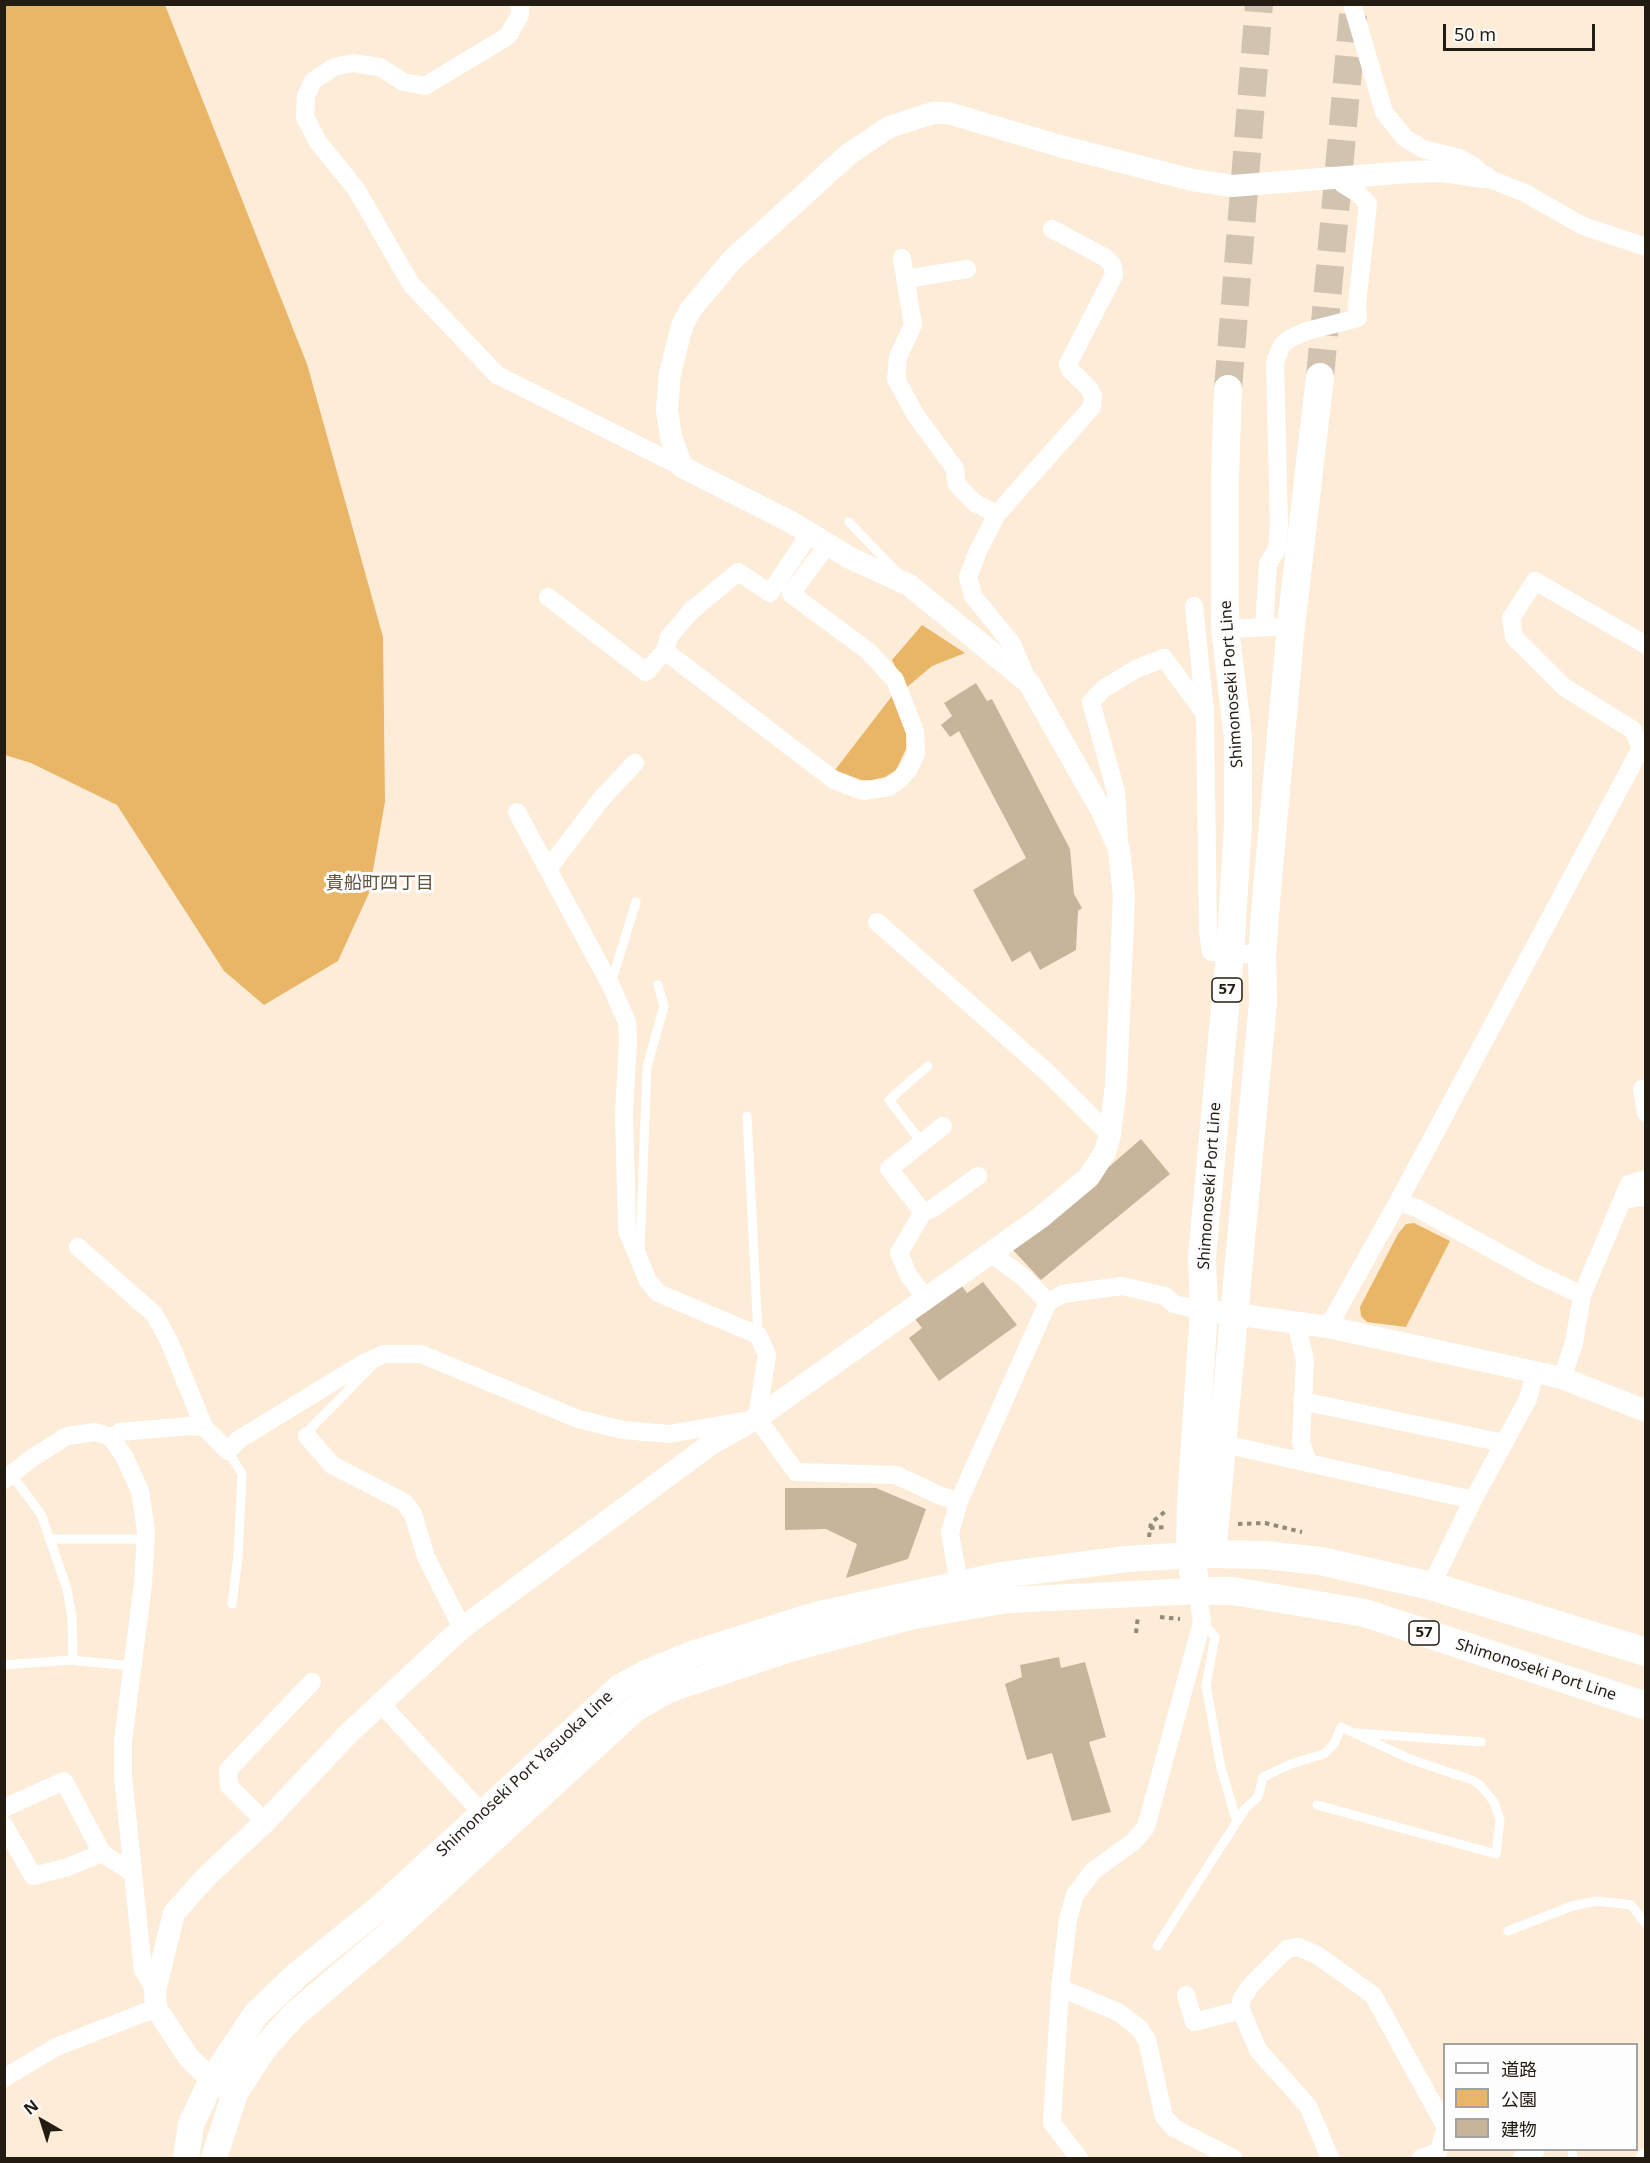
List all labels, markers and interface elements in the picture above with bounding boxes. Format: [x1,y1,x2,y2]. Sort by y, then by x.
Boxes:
scale bar [1446,12,1598,50]
text: 50 m [1454,22,1496,46]
street label: Shimonoseki Port Line [1217,600,1247,768]
district label: 貴船町四丁目 [326,873,434,895]
road number: 57 [1212,978,1242,1002]
street label: Shimonoseki Port Line [1195,1102,1225,1270]
road number: 57 [1409,1621,1439,1645]
street label: Shimonoseki Port Line [1453,1635,1619,1705]
street label: Shimonoseki Port Yasuoka Line [433,1687,617,1861]
legend [1443,2043,1638,2151]
text: 道路 [1501,2057,1537,2081]
text: 公園 [1501,2087,1537,2111]
north arrow [12,2091,72,2151]
text: N [19,2094,43,2120]
text: 建物 [1501,2117,1537,2141]

